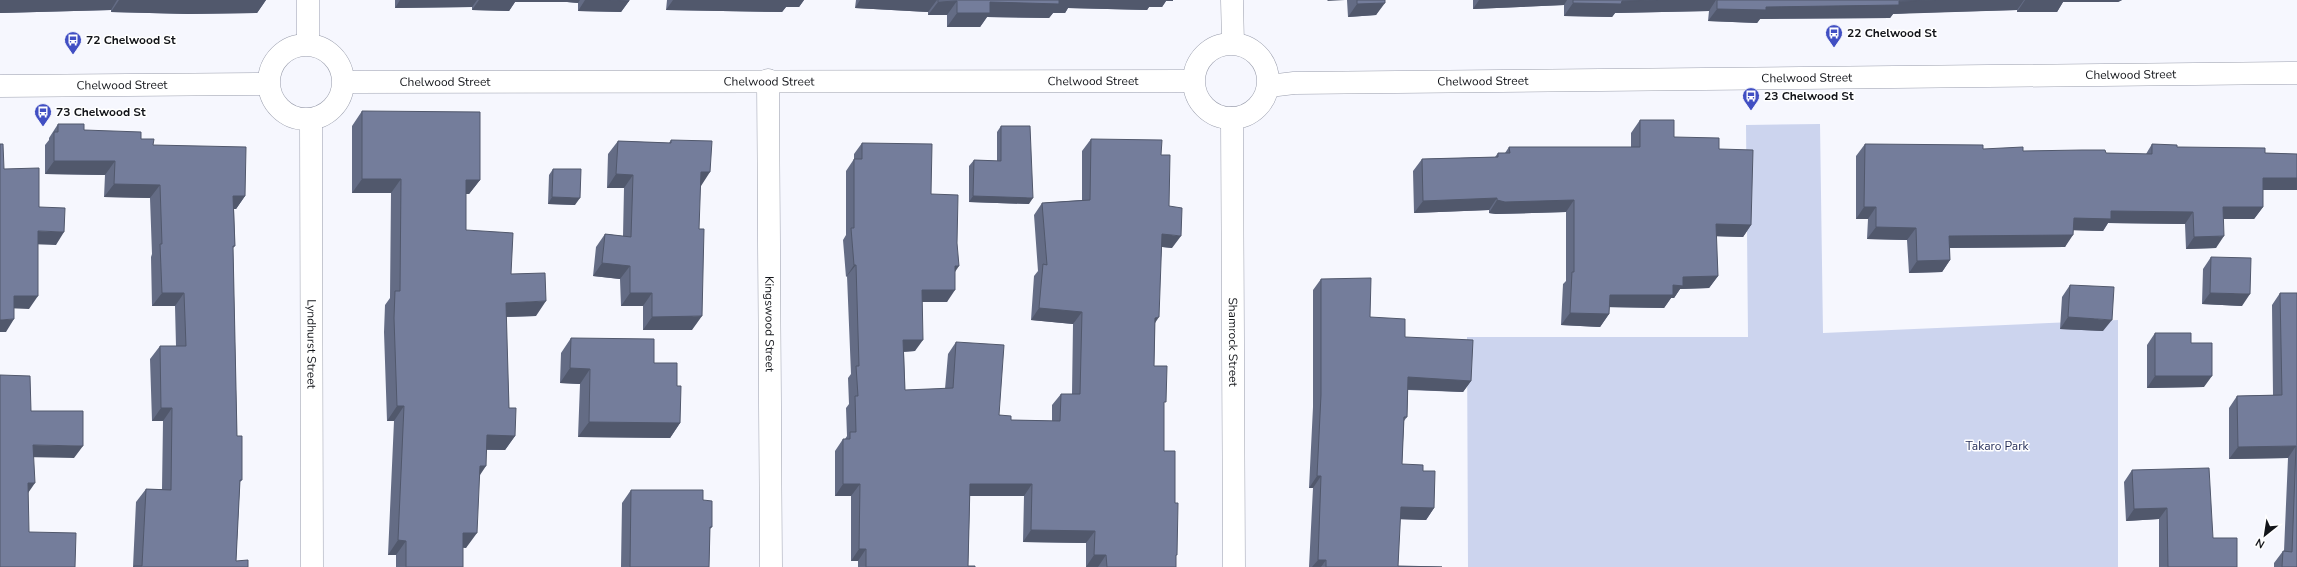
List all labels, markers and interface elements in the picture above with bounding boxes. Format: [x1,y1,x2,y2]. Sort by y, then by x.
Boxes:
bus stop icon: 22 Chelwood St [1824,23,1844,48]
place label: 22 Chelwood St [1847,25,1937,41]
bus stop icon: 72 Chelwood St [63,30,83,55]
place label: 72 Chelwood St [86,32,176,48]
street label: Chelwood Street [2085,66,2177,83]
street label: Chelwood Street [1761,69,1853,86]
street label: Chelwood Street [723,73,815,90]
street label: Chelwood Street [1047,73,1139,89]
street label: Chelwood Street [1437,73,1529,90]
street label: Chelwood Street [399,74,491,90]
street label: Chelwood Street [76,77,168,93]
bus stop icon: 23 Chelwood St [1741,86,1761,111]
place label: 23 Chelwood St [1764,88,1854,104]
bus stop icon: 73 Chelwood St [33,102,53,127]
place label: 73 Chelwood St [56,104,146,120]
street label: Kingswood Street [761,276,778,373]
street label: Shamrock Street [1225,297,1241,387]
street label: Lyndhurst Street [303,299,320,390]
park label: Takaro Park [1966,438,2029,454]
north arrow [2245,515,2285,555]
text: N [2253,535,2268,552]

